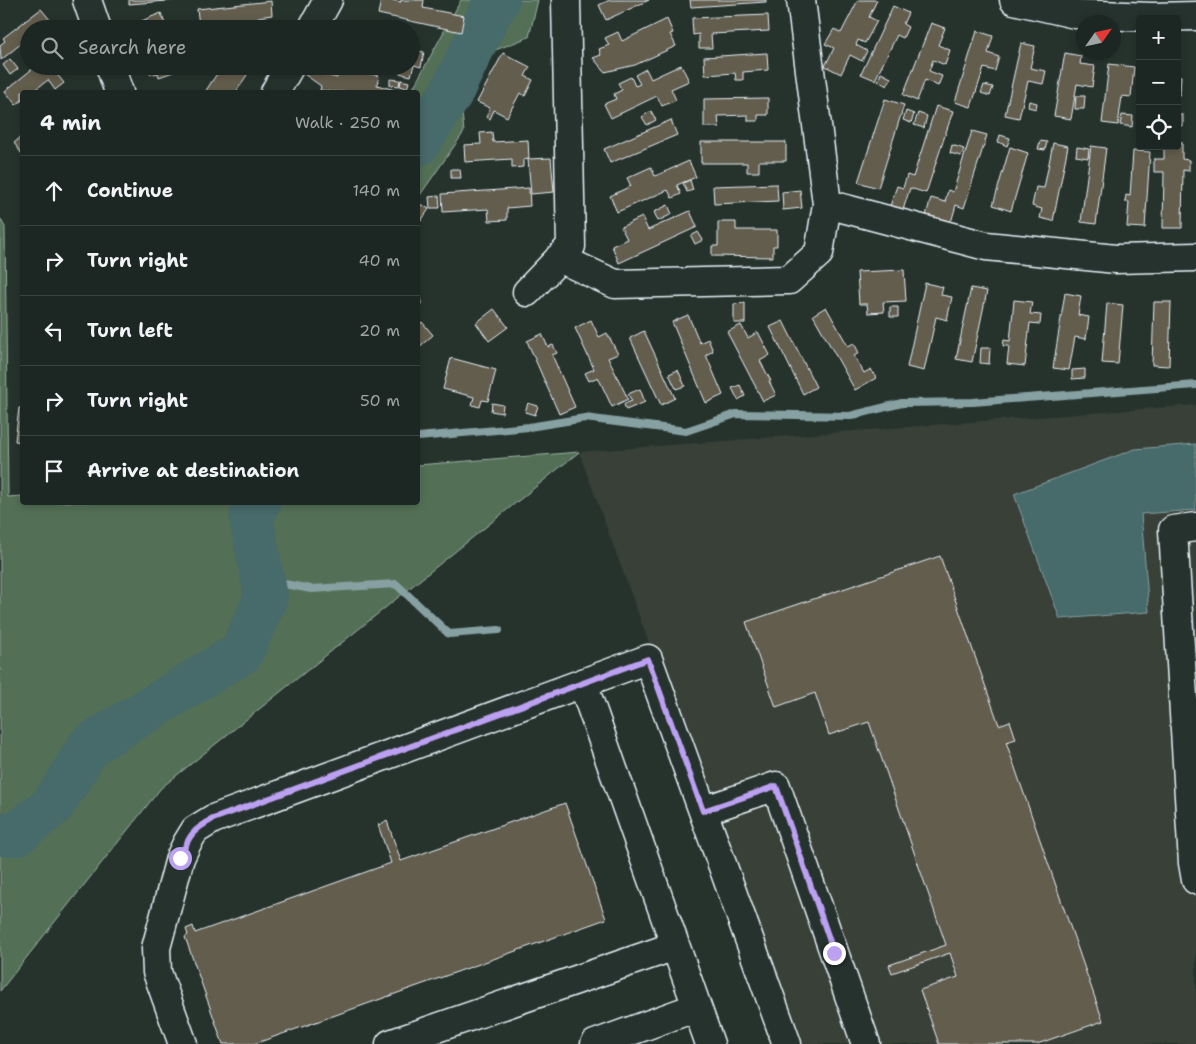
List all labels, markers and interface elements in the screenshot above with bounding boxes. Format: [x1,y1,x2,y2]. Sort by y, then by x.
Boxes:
north arrow [1076,15,1121,60]
map controls [1136,15,1181,150]
button: + [1136,15,1181,60]
search box [20,20,420,75]
icon: search [38,34,66,62]
text: Search here [78,35,187,60]
button: − [1136,60,1181,105]
button: locate [1136,105,1181,150]
text: 4 min [40,109,101,137]
text: Walk · 250 m [295,112,400,133]
icon: ahead [40,177,68,205]
text: Continue [87,178,173,203]
text: 140 m [353,180,400,201]
icon: right [40,247,68,275]
text: Turn right [87,248,188,273]
text: 40 m [358,250,400,271]
icon: left [40,317,68,345]
text: Turn left [87,318,173,343]
text: 20 m [359,320,400,341]
icon: right [40,387,68,415]
text: Turn right [87,388,188,413]
text: 50 m [360,390,400,411]
icon: arrive [40,457,68,485]
text: Arrive at destination [87,458,299,483]
route start [169,847,192,870]
route end [823,942,846,965]

